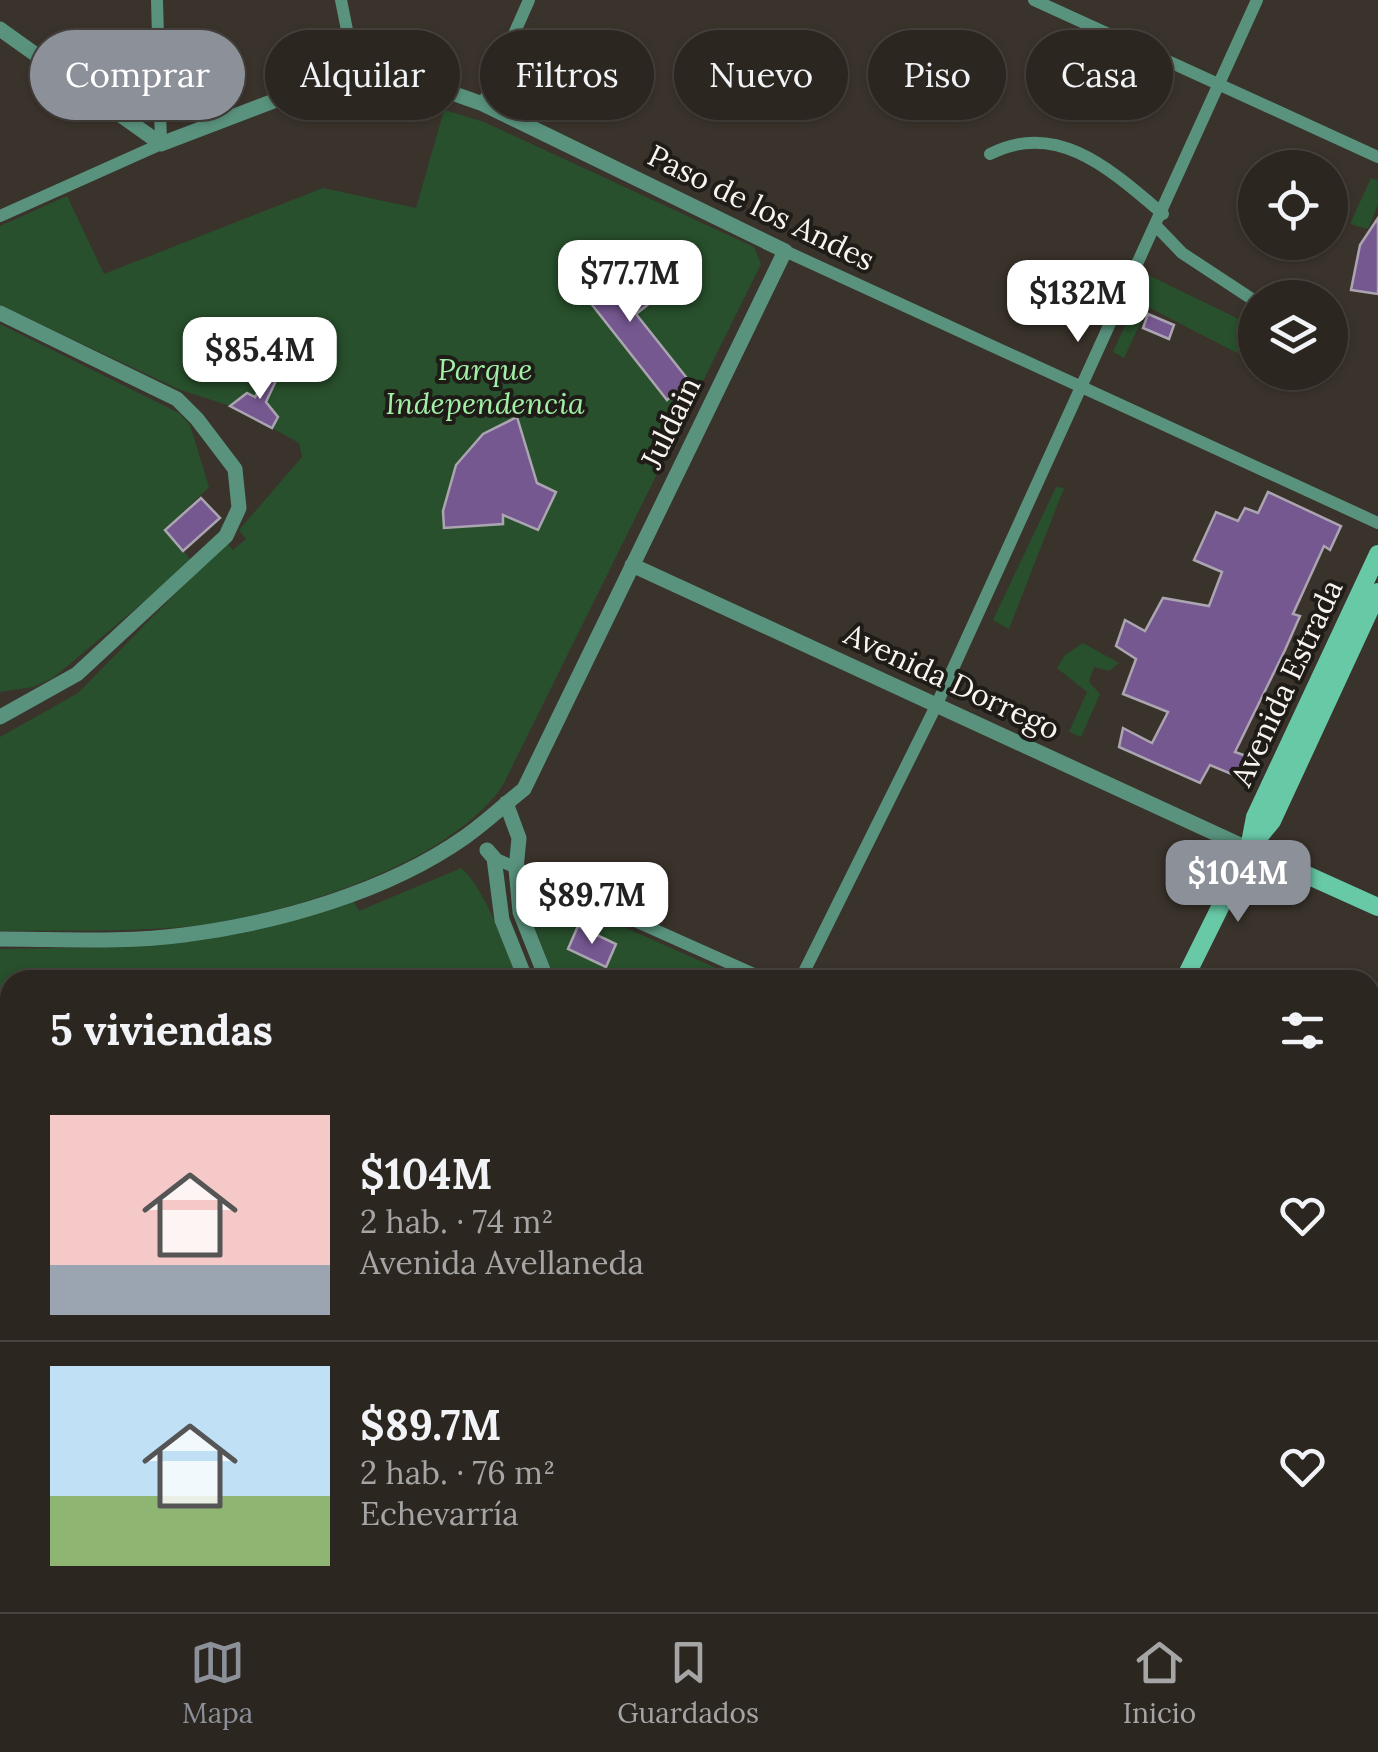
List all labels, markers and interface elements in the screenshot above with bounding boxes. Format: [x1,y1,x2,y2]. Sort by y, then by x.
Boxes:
chip: Comprar [30,30,245,120]
chip: Alquilar [265,30,460,120]
chip: Filtros [480,30,654,120]
chip: Nuevo [674,30,848,120]
chip: Piso [868,30,1006,120]
chip: Casa [1026,30,1173,120]
street label: Paso de los Andes [642,136,881,278]
map controls [1238,150,1348,390]
button: locate [1238,150,1348,260]
pin: $77.7M [549,240,711,325]
text: $77.7M [580,252,680,293]
pin: $132M [1008,260,1148,345]
text: $132M [1029,272,1127,313]
button: layers [1238,280,1348,390]
pin: $85.4M [179,317,341,402]
text: $85.4M [205,329,315,370]
park label: Parque Independencia [386,350,585,422]
street label: Juldain [631,370,709,476]
street label: Avenida Estrada [1221,573,1350,793]
street label: Avenida Dorrego [837,614,1066,749]
pin: $104M [1168,840,1308,925]
text: $104M [1188,852,1288,893]
pin: $89.7M [511,862,673,947]
text: $89.7M [538,874,646,915]
text: 5 viviendas [50,1003,273,1057]
icon: filters [1275,1003,1330,1058]
text: $104M [360,1147,492,1201]
icon: home [130,1155,250,1275]
icon: heart [1275,1188,1330,1243]
text: 2 hab. · 74 m² [360,1201,554,1242]
text: Avenida Avellaneda [360,1242,644,1283]
text: $89.7M [360,1398,501,1452]
icon: home [130,1406,250,1526]
icon: heart [1275,1439,1330,1494]
text: 2 hab. · 76 m² [360,1452,555,1493]
text: Echevarría [360,1493,519,1534]
tab: Mapa [182,1635,253,1731]
tab: Guardados [617,1635,759,1731]
tab: Inicio [1123,1635,1196,1731]

